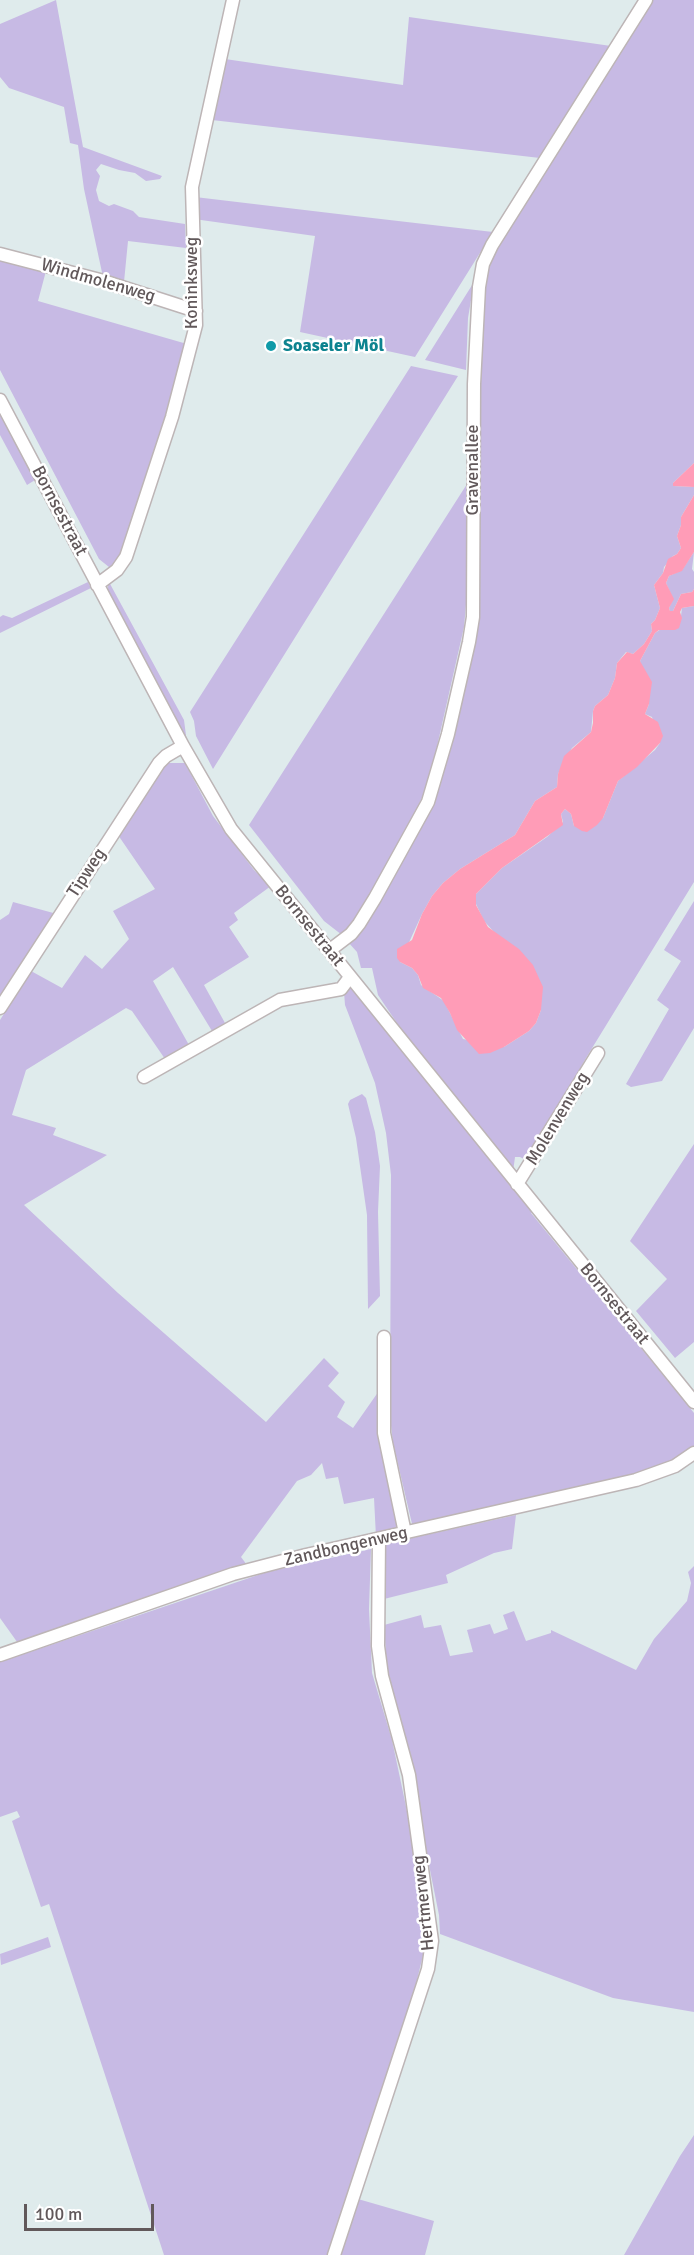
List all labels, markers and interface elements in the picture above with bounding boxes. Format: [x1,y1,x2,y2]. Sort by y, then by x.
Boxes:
street label: Koninksweg [181,237,203,329]
street label: Windmolenweg [38,254,158,308]
place label: Soaseler Möl [283,335,384,357]
marker: Soaseler Möl [264,339,278,353]
street label: Gravenallee [462,424,484,516]
street label: Bornsestraat [26,462,92,560]
street label: Tipweg [63,844,111,902]
street label: Bornsestraat [270,881,348,971]
street label: Molenvenweg [522,1068,594,1170]
street label: Bornsestraat [575,1259,653,1349]
street label: Zandbongenweg [282,1522,410,1572]
street label: Hertmerweg [408,1854,440,1952]
scale bar [27,2192,158,2230]
text: 100 m [35,2203,82,2225]

